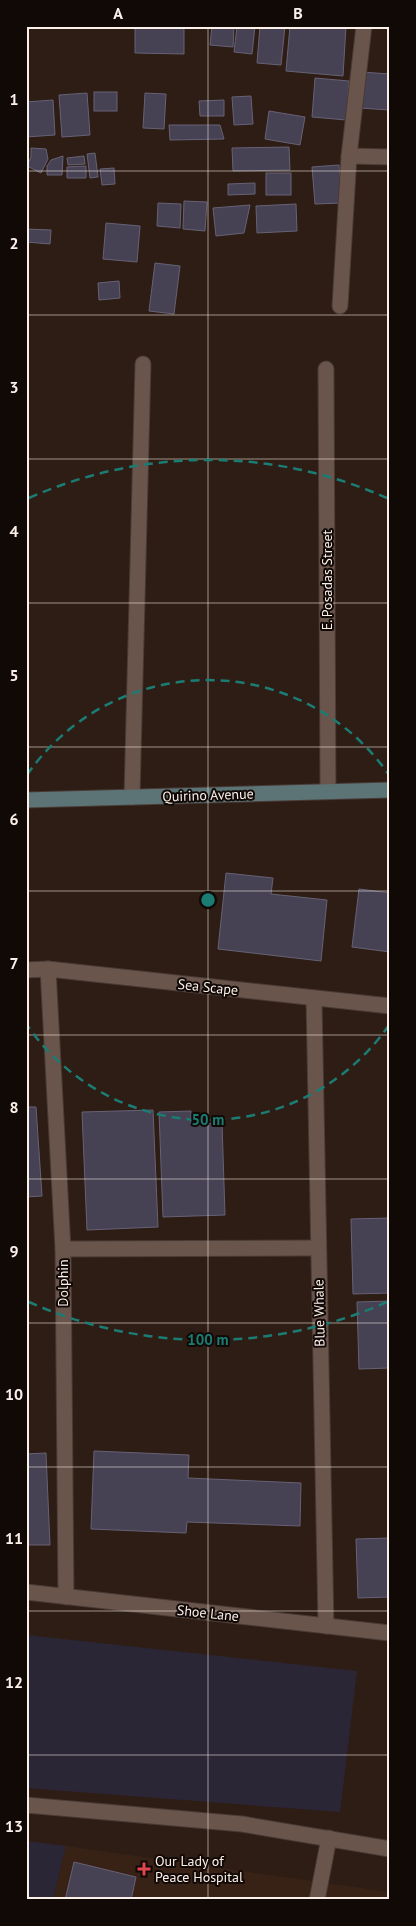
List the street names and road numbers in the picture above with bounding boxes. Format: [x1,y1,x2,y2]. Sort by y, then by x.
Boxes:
street label: E. Posadas Street [318,529,336,630]
street label: Quirino Avenue [162,784,254,806]
street label: Sea Scape [177,975,239,999]
street label: Dolphin [54,1259,72,1307]
street label: Blue Whale [309,1279,329,1347]
street label: Shoe Lane [176,1601,240,1625]

